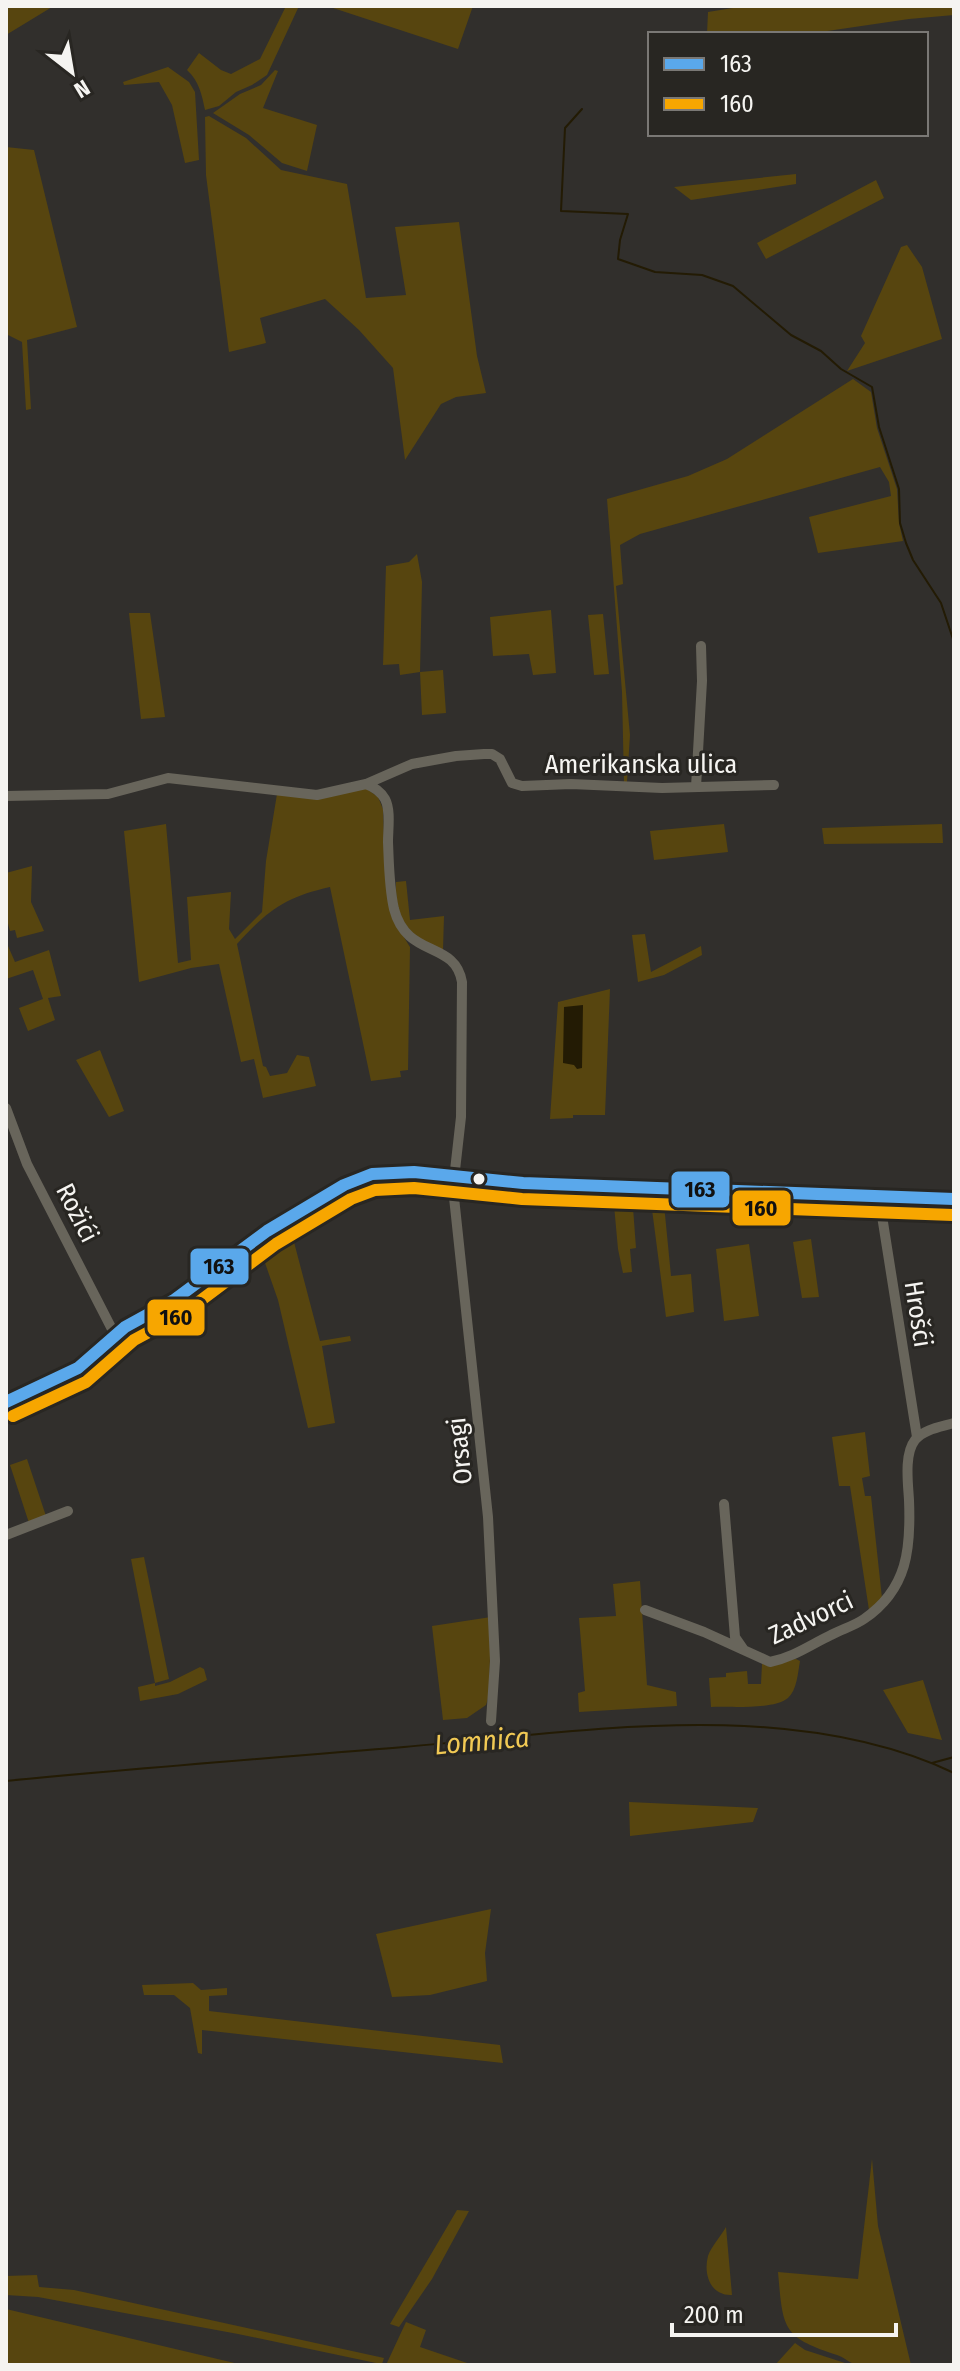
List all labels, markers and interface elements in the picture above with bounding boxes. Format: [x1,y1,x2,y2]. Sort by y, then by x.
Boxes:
north arrow [32,32,112,112]
legend [648,32,928,136]
text: 163 [720,50,752,78]
text: N [69,74,95,104]
text: 160 [720,90,754,118]
street label: Amerikanska ulica [545,749,737,780]
line badge: 163 [670,1170,731,1209]
unlabelled marker [471,1171,487,1187]
text: 163 [684,1176,716,1203]
street label: Rožići [49,1178,105,1248]
line badge: 160 [731,1189,792,1227]
text: 160 [745,1195,777,1222]
line badge: 163 [189,1247,250,1286]
text: 163 [203,1253,235,1280]
street label: Hrošći [897,1279,939,1349]
line badge: 160 [146,1298,206,1337]
text: 160 [160,1304,192,1331]
street label: Orsagi [441,1416,479,1486]
street label: Zadvorci [764,1585,858,1651]
water label: Lomnica [433,1720,531,1762]
scale bar [672,2287,896,2337]
text: 200 m [684,2301,744,2329]

